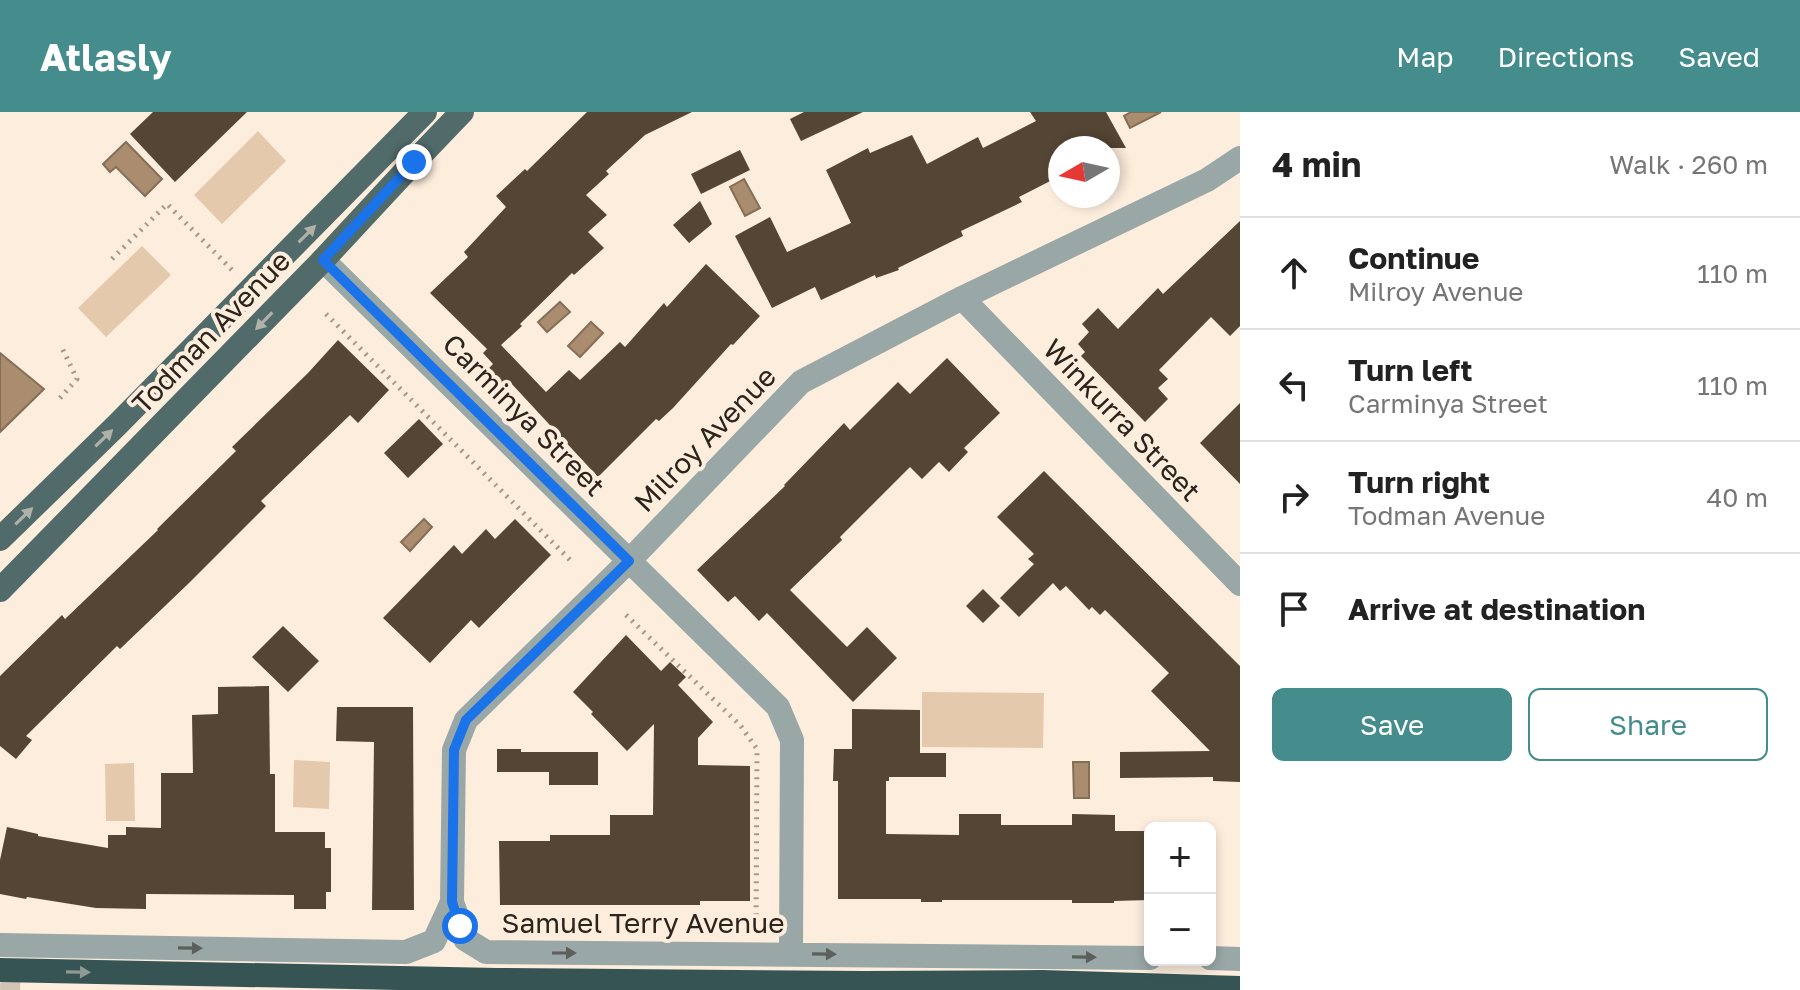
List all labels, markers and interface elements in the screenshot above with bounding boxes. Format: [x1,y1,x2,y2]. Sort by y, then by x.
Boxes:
text: Atlasly [40,34,172,79]
text: Map [1396,40,1453,73]
text: Directions [1497,40,1634,73]
text: Saved [1678,40,1760,73]
north arrow [1048,136,1120,208]
route end [396,144,432,180]
text: 4 min [1272,144,1361,184]
text: Walk · 260 m [1609,149,1768,180]
one-way arrow [297,225,316,244]
text: Continue [1348,240,1479,276]
street label: Todman Avenue [125,244,296,420]
icon: ahead [1272,251,1316,295]
text: 110 m [1697,258,1768,289]
text: Milroy Avenue [1348,276,1523,307]
one-way arrow [255,311,274,330]
street label: Carminya Street [437,327,612,502]
street label: Winkurra Street [1037,332,1208,507]
text: Turn left [1348,352,1473,388]
street label: Milroy Avenue [627,359,782,518]
icon: left [1272,363,1316,407]
text: 110 m [1697,370,1768,401]
text: Carminya Street [1348,388,1548,419]
one-way arrow [94,429,113,448]
text: Turn right [1348,464,1490,500]
icon: right [1272,475,1316,519]
text: 40 m [1707,482,1768,513]
text: Todman Avenue [1348,500,1545,531]
one-way arrow [14,507,33,526]
icon: arrive [1272,587,1316,631]
text: Arrive at destination [1348,591,1645,627]
button: Save [1272,688,1512,761]
button: Share [1528,688,1768,761]
map controls [1144,822,1216,966]
button: + [1144,822,1216,894]
button: − [1144,894,1216,966]
street label: Samuel Terry Avenue [502,906,784,939]
route start [442,908,478,944]
one-way arrow [178,942,203,955]
one-way arrow [552,947,577,959]
one-way arrow [812,948,837,960]
one-way arrow [1072,951,1097,963]
one-way arrow [66,965,91,978]

